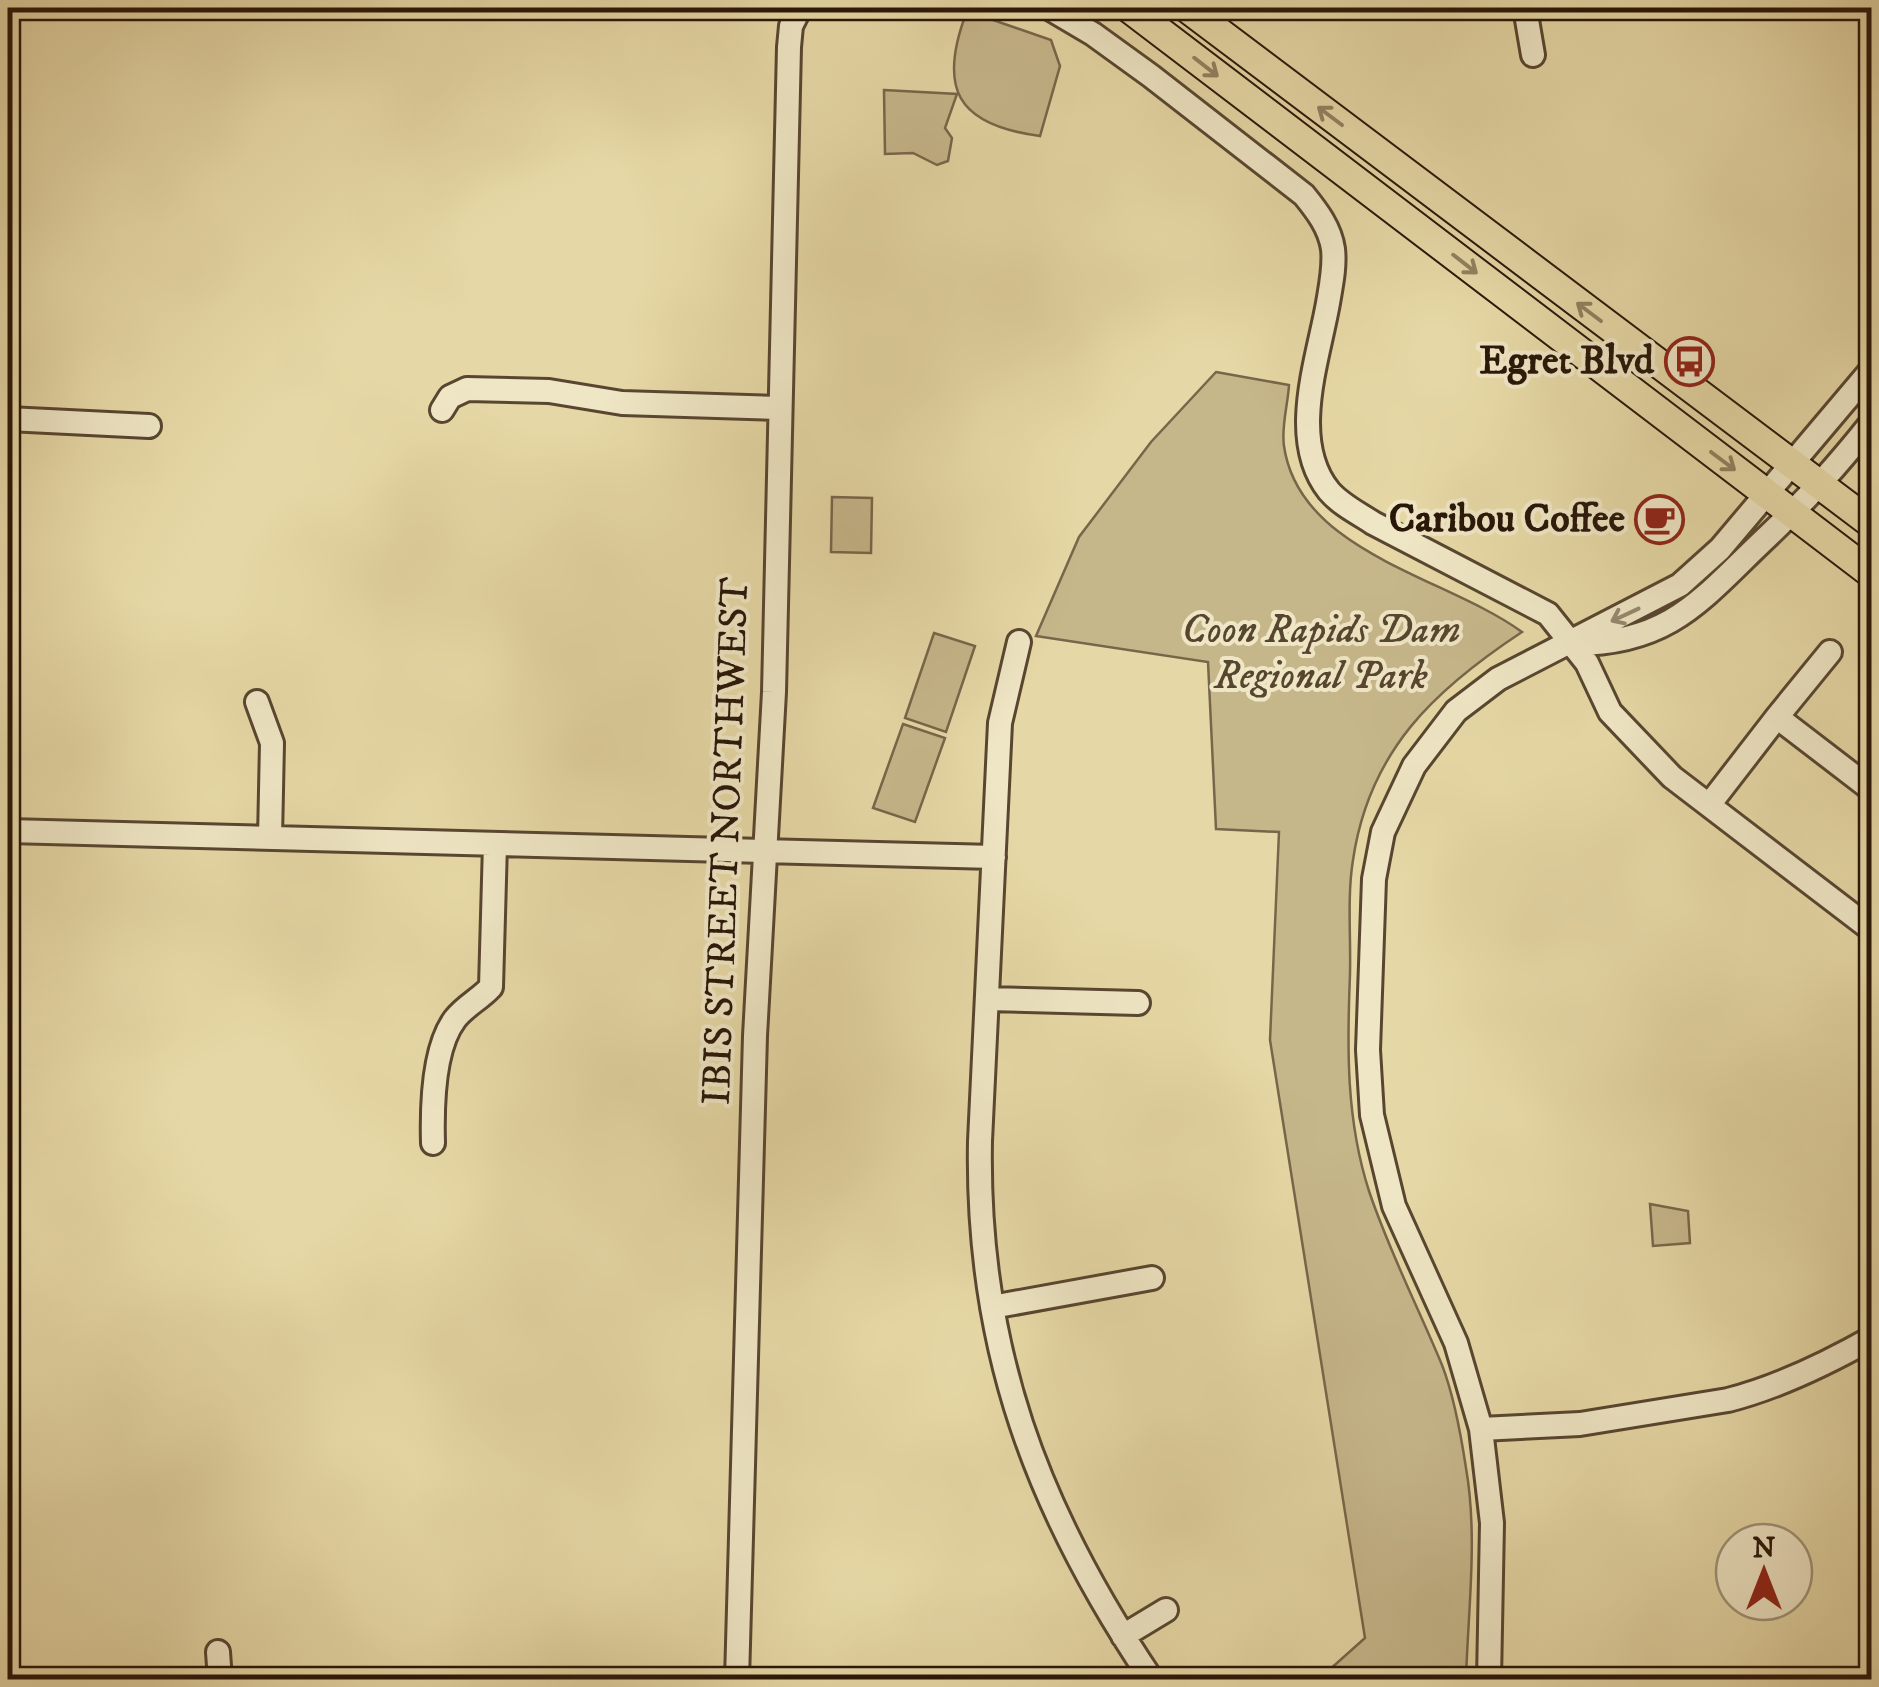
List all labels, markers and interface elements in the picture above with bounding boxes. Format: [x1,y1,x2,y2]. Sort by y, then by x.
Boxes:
one-way arrow [1192,56,1219,77]
one-way arrow [1317,106,1344,127]
one-way arrow [1451,253,1477,275]
one-way arrow [1576,302,1603,323]
bus stop icon: Egret Blvd [1663,336,1715,388]
place label: Egret Blvd [1479,337,1655,387]
one-way arrow [1709,451,1736,472]
cafe icon: Caribou Coffee [1634,494,1686,546]
place label: Caribou Coffee [1389,495,1625,545]
street label: IBIS STREET NORTHWEST [693,576,761,1106]
park label: Coon Rapids Dam Regional Park [1181,606,1461,702]
one-way arrow [1611,607,1641,626]
north arrow [1714,1522,1814,1622]
text: N [1753,1531,1776,1566]

